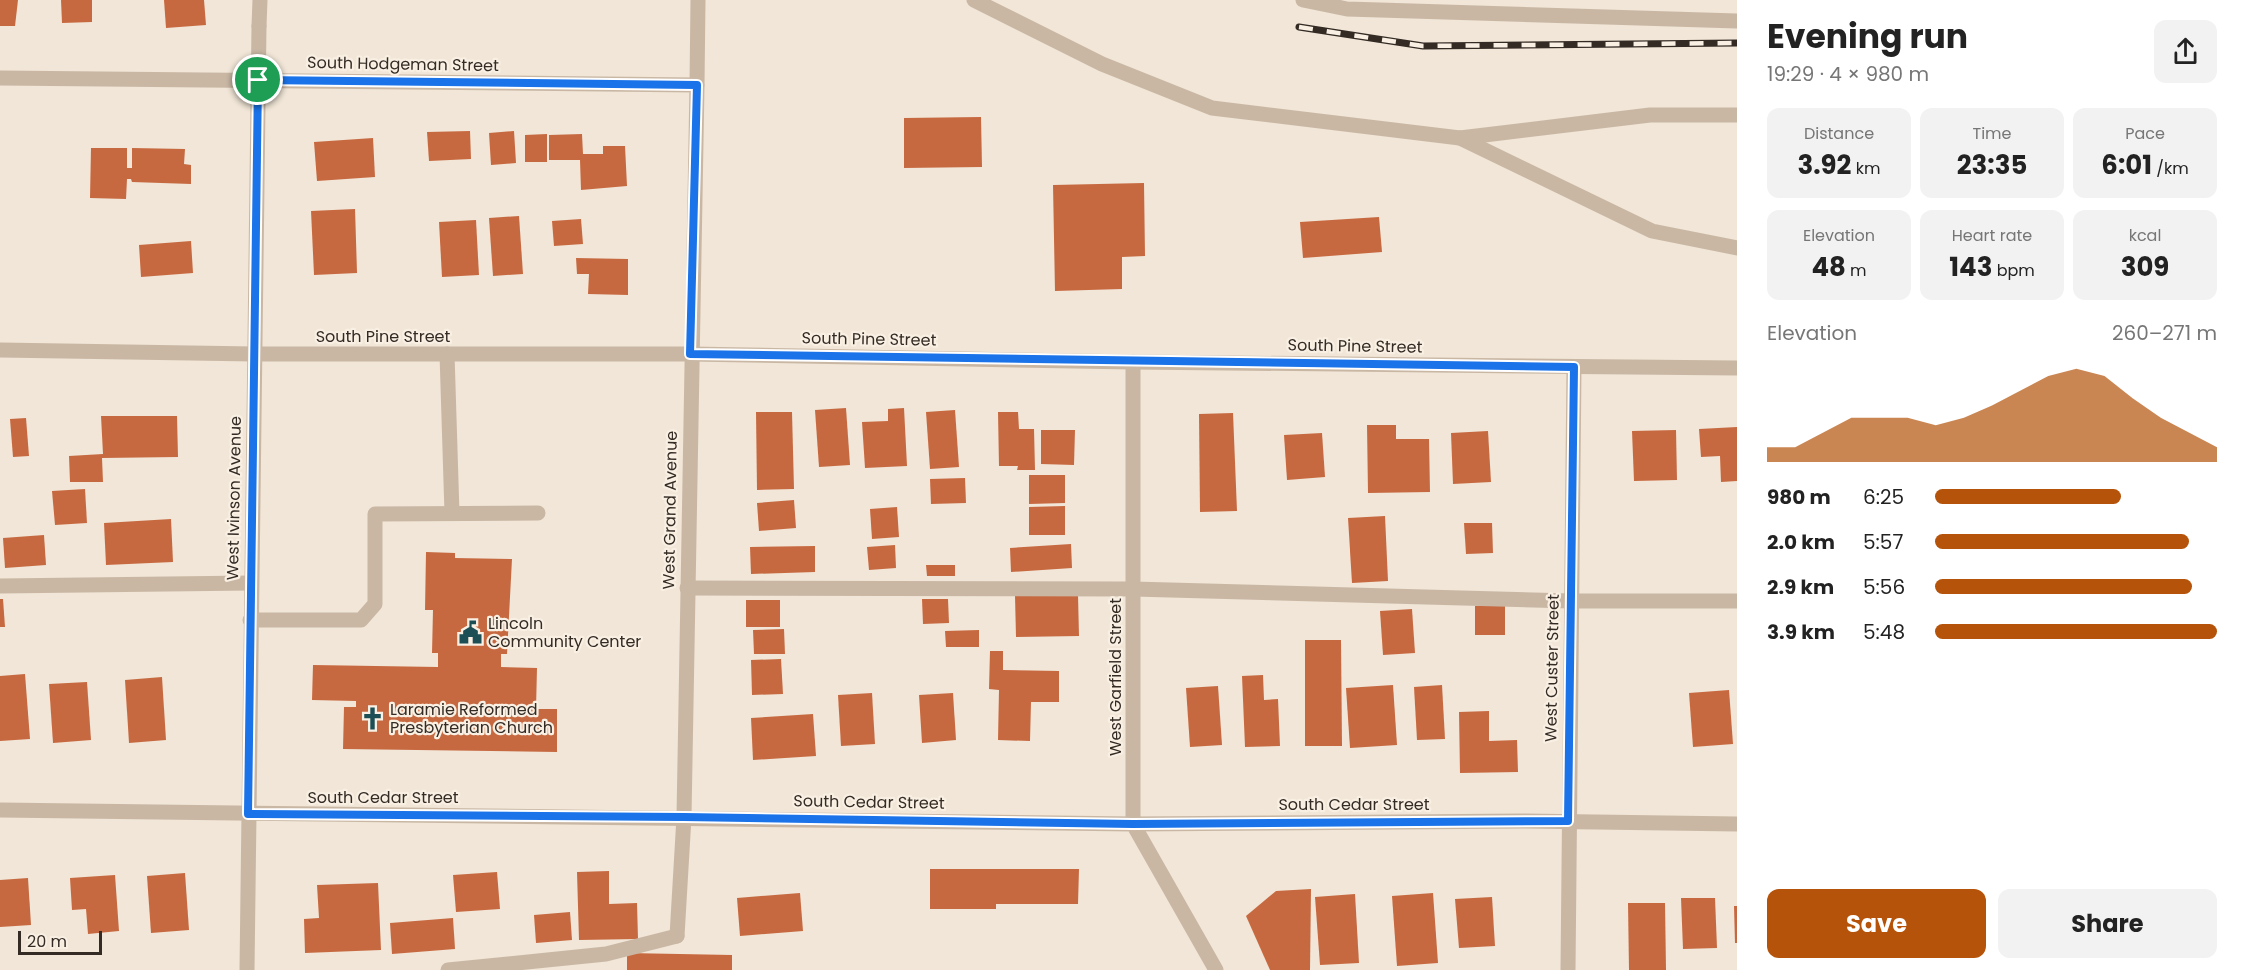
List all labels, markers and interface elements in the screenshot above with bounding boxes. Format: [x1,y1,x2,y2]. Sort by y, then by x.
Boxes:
text: Evening run [1767,13,1968,60]
button: share [2154,20,2217,83]
street label: South Hodgeman Street [307,51,499,77]
pin [232,54,283,105]
text: 19:29 · 4 × 980 m [1767,60,1929,88]
icon: arrive [241,63,274,96]
text: Distance [1804,122,1874,145]
text: Time [1973,122,2012,145]
text: Pace [2125,122,2165,145]
text: 3.92 [1798,147,1851,183]
text: 23:35 [1957,147,2027,183]
text: 6:01 [2101,147,2152,183]
text: km [1851,157,1880,180]
text: /km [2152,157,2189,180]
text: Elevation [1803,224,1875,247]
text: Heart rate [1952,224,2032,247]
text: kcal [2129,224,2161,247]
text: 48 [1811,249,1846,285]
text: 143 [1949,249,1992,285]
text: 309 [2121,249,2169,285]
text: m [1846,259,1867,282]
text: bpm [1992,259,2035,282]
text: Elevation [1767,319,1857,347]
text: 260–271 m [2112,319,2217,347]
street label: South Pine Street [316,325,451,348]
street label: South Pine Street [801,326,937,352]
street label: South Pine Street [1287,333,1423,359]
street label: West Ivinson Avenue [221,416,247,580]
street label: West Grand Avenue [657,430,683,590]
text: 980 m [1767,483,1831,511]
text: 6:25 [1863,483,1904,511]
text: 2.0 km [1767,528,1835,556]
text: 5:57 [1863,528,1903,556]
text: 2.9 km [1767,573,1834,601]
text: 5:56 [1863,573,1905,601]
street label: West Custer Street [1539,594,1565,742]
street label: West Garfield Street [1104,598,1127,756]
place label: Lincoln Community Center [488,612,641,653]
text: 3.9 km [1767,618,1835,646]
text: 5:48 [1863,618,1905,646]
public building icon: Lincoln Community Center [457,619,483,645]
place label: Laramie Reformed Presbyterian Church [390,698,553,739]
church icon: Laramie Reformed Presbyterian Church [359,705,385,731]
street label: South Cedar Street [307,786,459,809]
street label: South Cedar Street [793,789,945,815]
street label: South Cedar Street [1278,793,1430,816]
button: Save [1767,889,1986,958]
button: Share [1998,889,2217,958]
scale bar [18,928,102,956]
text: 20 m [27,930,67,953]

